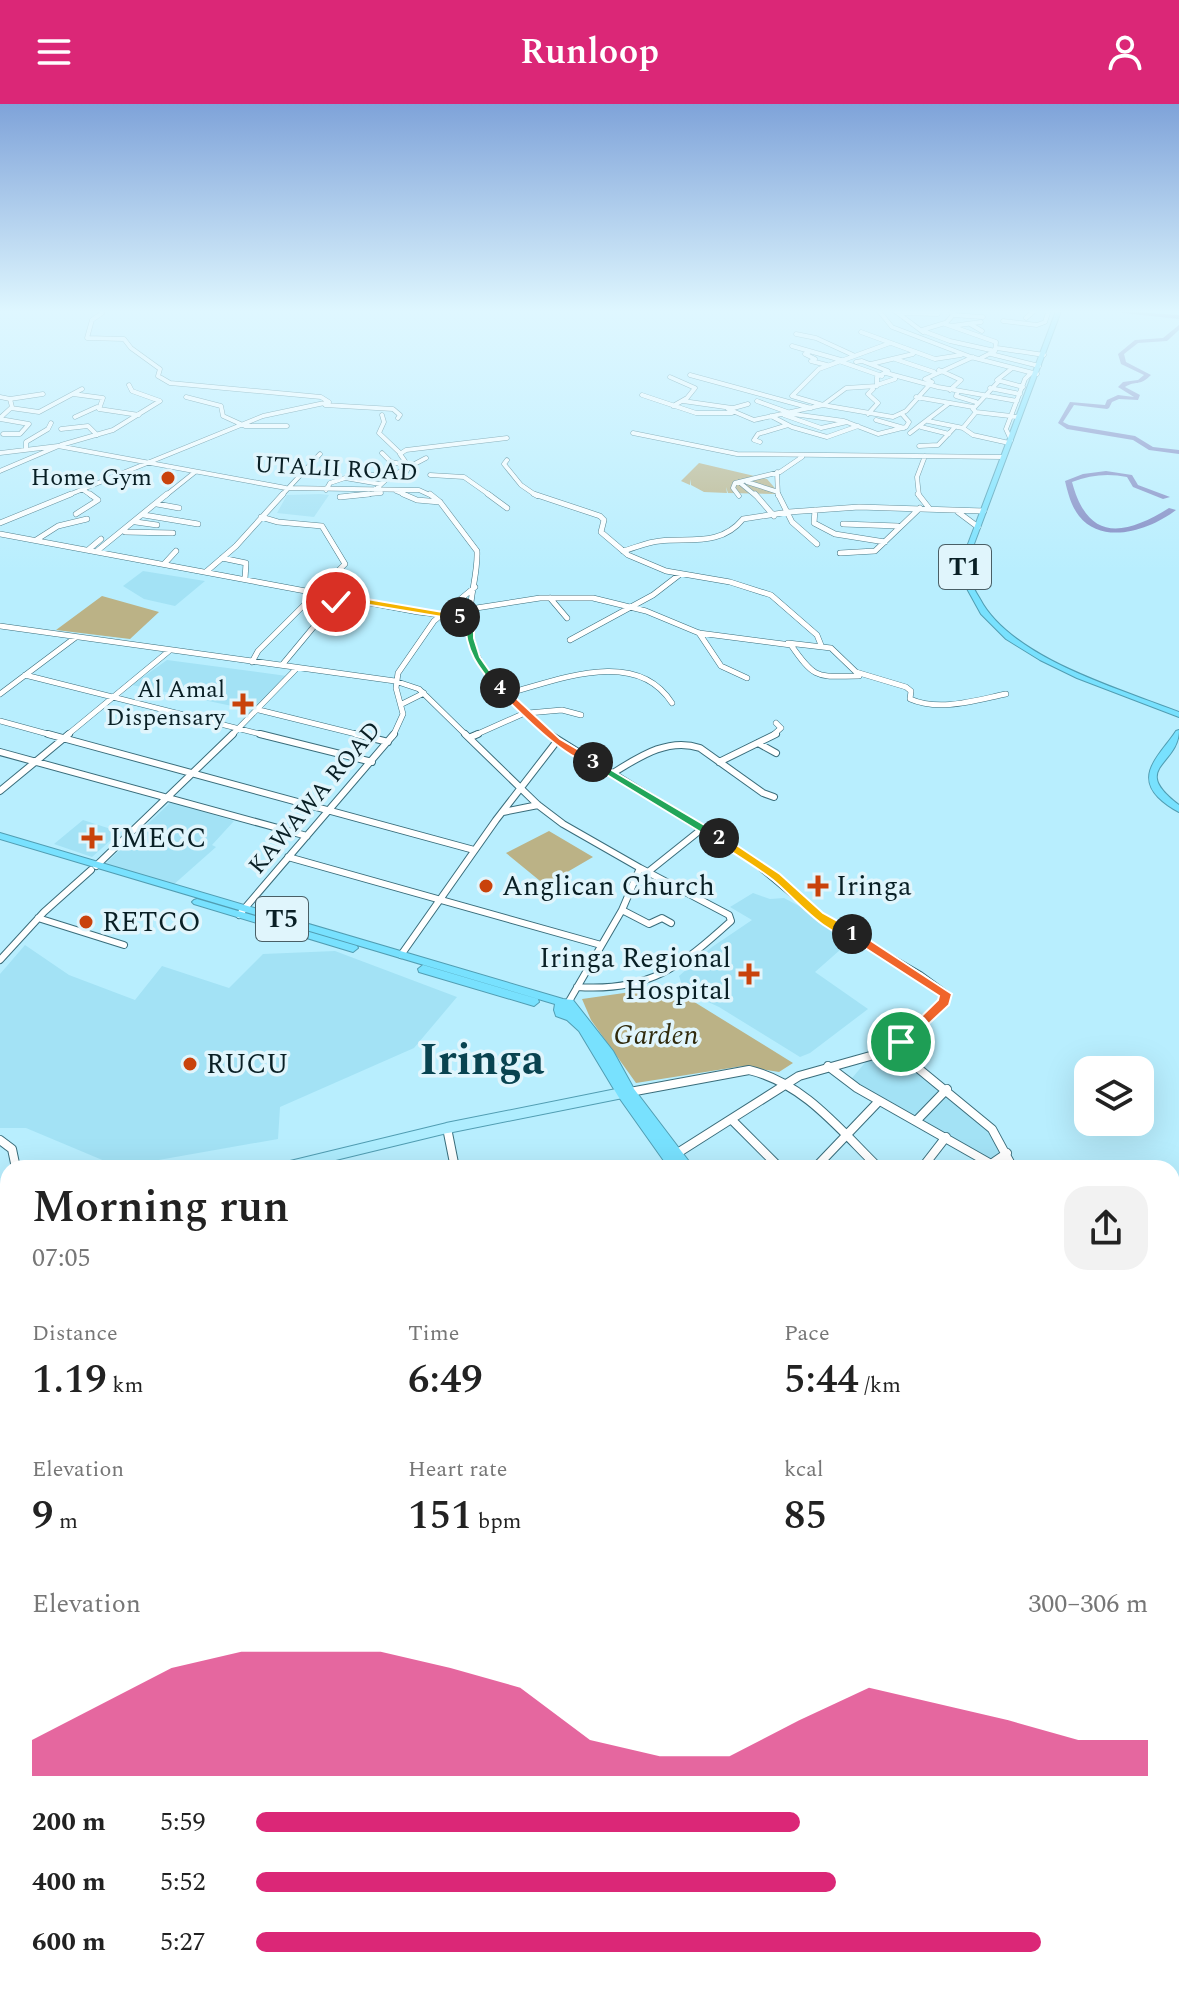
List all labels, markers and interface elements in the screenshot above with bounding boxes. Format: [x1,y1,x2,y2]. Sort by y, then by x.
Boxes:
text: Runloop [520,25,659,80]
icon: menu [32,30,76,74]
icon: person [1103,30,1147,74]
street label: UTALII ROAD [253,447,419,491]
place label: Home Gym [31,460,152,496]
marker: Home Gym [159,469,177,487]
road number: T1 [939,545,991,589]
pin [302,568,370,636]
icon: check [314,580,358,624]
pin: 5 [440,597,480,637]
text: 5 [454,600,466,633]
pin: 4 [480,668,520,708]
text: 4 [494,671,506,704]
place label: Al Amal Dispensary [106,672,226,736]
marker: Al Amal Dispensary [232,693,254,715]
street label: KAWAWA ROAD [240,713,390,883]
pin: 3 [573,742,613,782]
text: 3 [587,745,599,778]
place label: IMECC [110,817,207,860]
pin: 2 [699,818,739,858]
text: 2 [713,821,725,854]
marker: IMECC [81,827,103,849]
place label: Anglican Church [502,865,715,908]
place label: Iringa [836,865,912,908]
marker: Iringa [807,875,829,897]
marker: Anglican Church [477,877,495,895]
road number: T5 [256,897,308,941]
place label: RETCO [102,901,201,944]
marker: RETCO [77,913,95,931]
pin: 1 [832,914,872,954]
text: 1 [846,917,858,950]
place label: Iringa Regional Hospital [539,937,731,1012]
marker: Iringa Regional Hospital [738,963,760,985]
pin [867,1008,935,1076]
park label: Garden [613,1014,699,1057]
icon: arrive [879,1020,923,1064]
district label: Iringa [420,1027,545,1094]
place label: RUCU [206,1043,289,1086]
marker: RUCU [181,1055,199,1073]
map controls [1074,1056,1154,1136]
button: layers [1074,1056,1154,1136]
text: Morning run [32,1174,289,1241]
button: share [1064,1186,1148,1270]
text: 07:05 [32,1238,91,1278]
text: Distance [32,1317,118,1350]
text: Time [408,1317,459,1350]
text: Pace [784,1317,830,1350]
text: 1.19 [32,1350,107,1411]
text: 6:49 [408,1350,483,1411]
text: 5:44 [784,1350,859,1411]
text: km [107,1369,143,1402]
text: /km [859,1369,901,1402]
text: Elevation [32,1453,124,1486]
text: Heart rate [408,1453,508,1486]
text: kcal [784,1453,824,1486]
text: 9 [32,1486,53,1547]
text: 151 [408,1486,472,1547]
text: 85 [784,1486,827,1547]
text: m [53,1505,78,1538]
text: bpm [472,1505,522,1538]
text: Elevation [32,1584,141,1624]
text: 300–306 m [1028,1584,1148,1624]
text: 200 m [32,1802,106,1842]
text: 5:59 [160,1802,206,1842]
text: 400 m [32,1862,106,1902]
text: 5:52 [160,1862,206,1902]
text: 600 m [32,1922,106,1962]
text: 5:27 [160,1922,206,1962]

